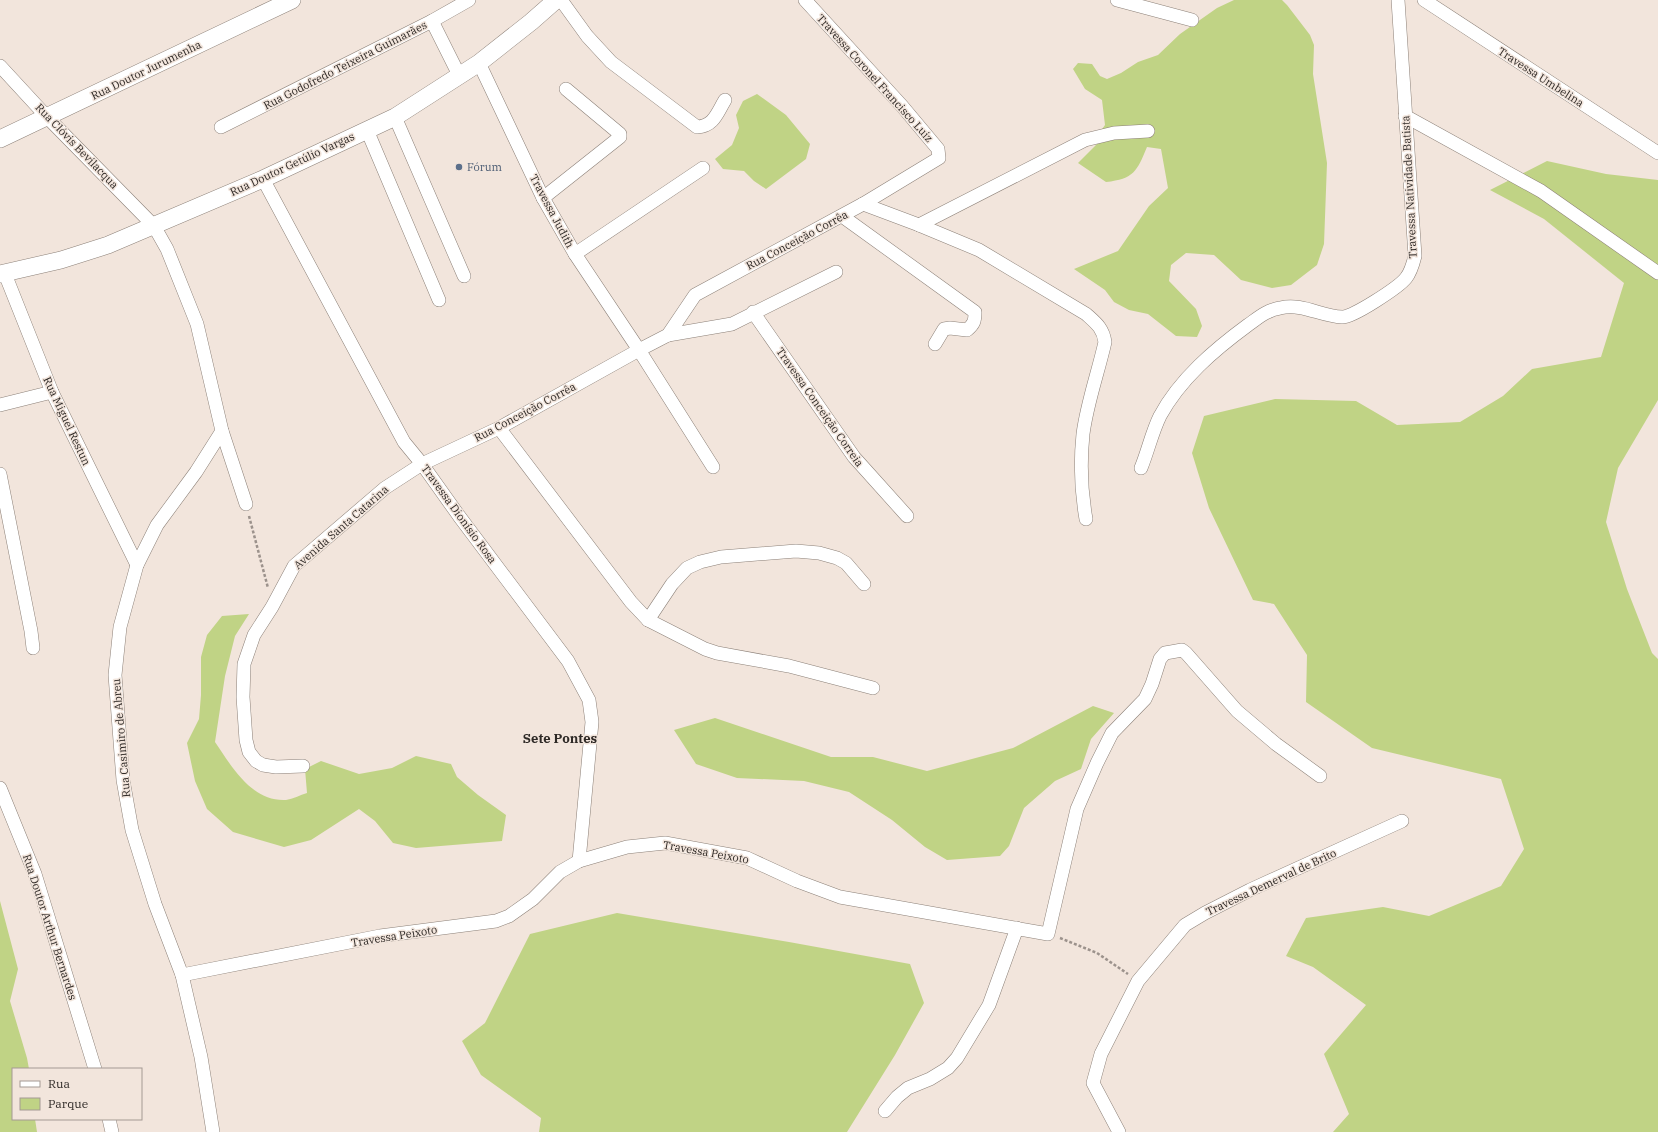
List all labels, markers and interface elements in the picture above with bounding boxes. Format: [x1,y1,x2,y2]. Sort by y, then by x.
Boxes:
street label: Travessa Coronel Francisco Luiz [814,11,936,145]
street label: Rua Godofredo Teixeira Guimarães [261,18,429,112]
street label: Rua Doutor Jurumenha [89,37,203,103]
street label: Travessa Umbelina [1495,44,1587,110]
street label: Rua Clóvis Bevilacqua [33,100,121,192]
street label: Travessa Natividade Batista [1398,115,1420,259]
street label: Rua Doutor Getúlio Vargas [227,129,357,199]
place label: Fórum [467,160,503,174]
marker: Fórum [454,162,464,172]
street label: Travessa Judith [527,172,577,250]
street label: Rua Conceição Corrêa [744,207,850,273]
street label: Travessa Conceição Correia [773,345,867,469]
street label: Rua Miguel Restun [40,374,94,468]
street label: Rua Conceição Corrêa [472,379,578,445]
street label: Travessa Dionísio Rosa [418,462,500,566]
street label: Avenida Santa Catarina [291,482,391,572]
street label: Rua Casimiro de Abreu [109,678,133,798]
district label: Sete Pontes [523,730,598,747]
street label: Travessa Peixoto [662,838,750,866]
street label: Travessa Demerval de Brito [1204,846,1338,918]
street label: Rua Doutor Arthur Bernardes [20,852,80,1002]
street label: Travessa Peixoto [350,922,438,950]
legend [12,1068,142,1120]
text: Rua [48,1076,70,1091]
text: Parque [48,1096,88,1111]

